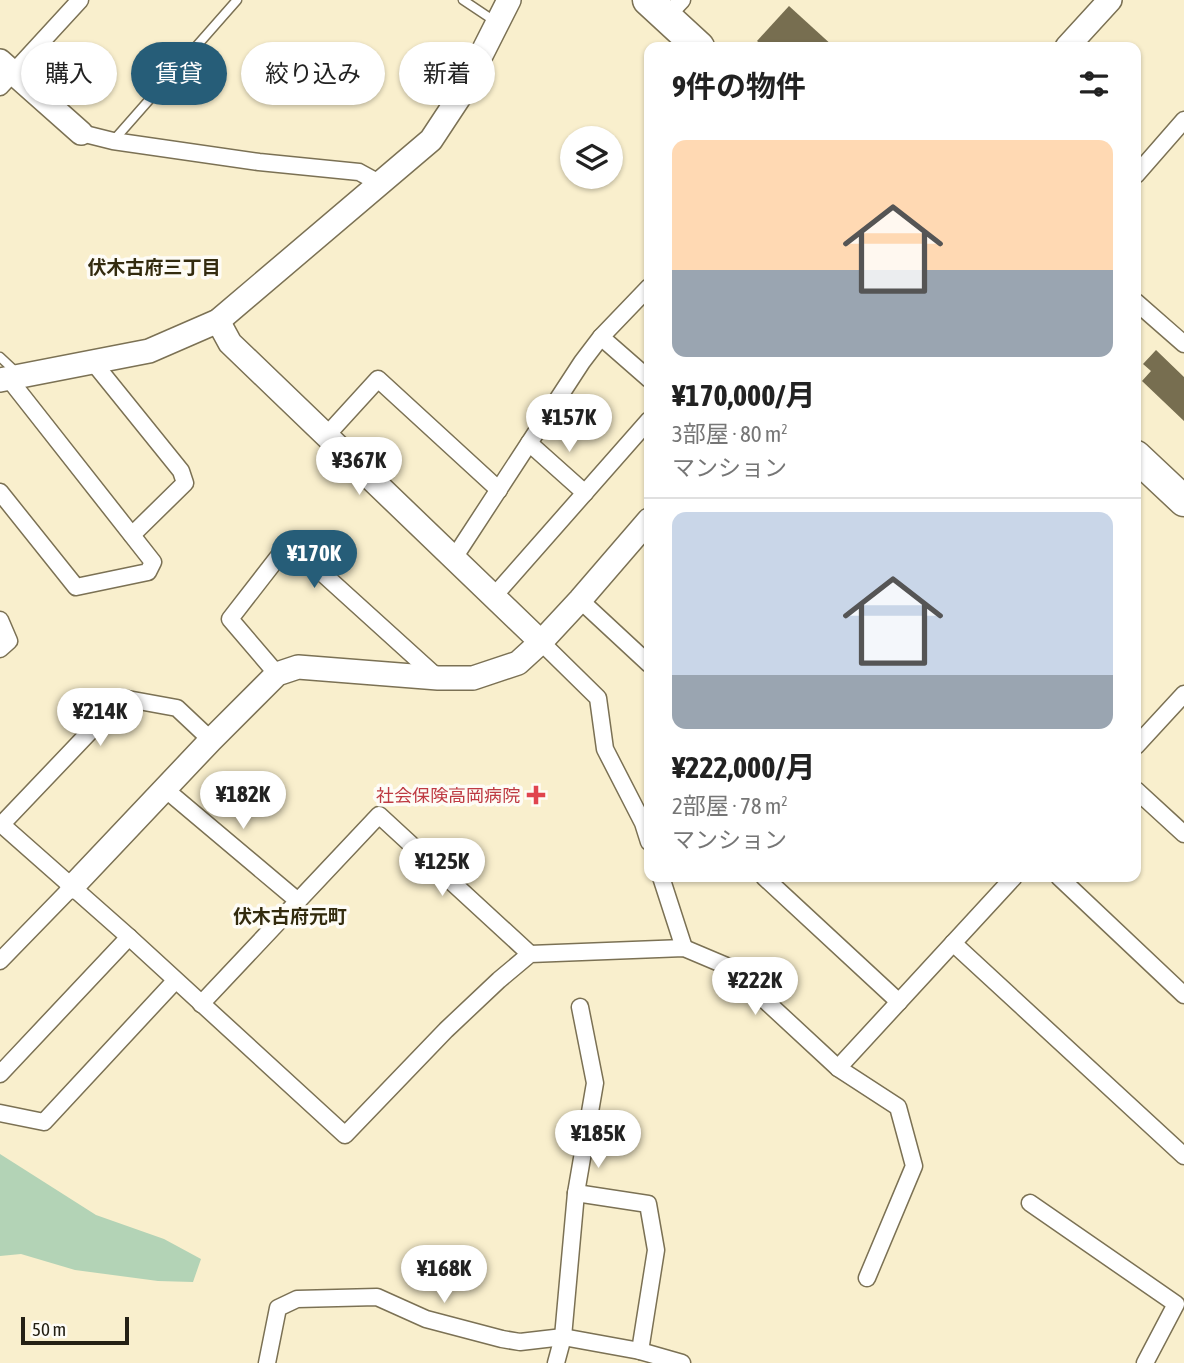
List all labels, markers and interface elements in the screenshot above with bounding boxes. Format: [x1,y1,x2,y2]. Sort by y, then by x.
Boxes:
chip: 購入 [21,42,117,105]
chip: 賃貸 [131,42,227,105]
chip: 絞り込み [241,42,385,105]
chip: 新着 [399,42,495,105]
icon: filters [1075,65,1113,103]
text: 9件の物件 [672,69,806,103]
map controls [560,126,623,189]
button: layers [560,126,623,189]
icon: home [830,186,956,312]
district label: 伏木古府三丁目 [87,256,221,278]
text: ¥170,000/月 [672,378,815,412]
pin: ¥157K [520,394,618,454]
text: ¥157K [542,404,596,430]
text: 3部屋 · 80 m² [672,421,788,447]
pin: ¥367K [310,438,408,497]
text: ¥367K [332,447,386,473]
text: マンション [672,455,787,481]
pin: ¥170K [265,530,363,590]
text: ¥170K [287,540,341,566]
icon: home [830,558,956,684]
pin: ¥214K [51,688,149,748]
text: ¥214K [73,698,127,724]
text: ¥222,000/月 [672,750,815,784]
pin: ¥182K [194,772,292,831]
text: ¥182K [216,781,270,807]
place label: 社会保険高岡病院 [376,785,520,806]
marker: 社会保険高岡病院 [526,785,546,805]
text: 2部屋 · 78 m² [672,793,788,819]
text: マンション [672,827,787,853]
pin: ¥125K [393,838,491,898]
text: ¥125K [415,848,469,874]
district label: 伏木古府元町 [233,905,347,927]
pin: ¥222K [706,958,804,1017]
text: ¥222K [728,967,782,993]
pin: ¥185K [549,1110,647,1170]
text: ¥185K [571,1120,625,1146]
pin: ¥168K [395,1246,493,1305]
text: ¥168K [417,1255,471,1281]
scale bar [21,1314,130,1346]
text: 50 m [32,1318,66,1340]

